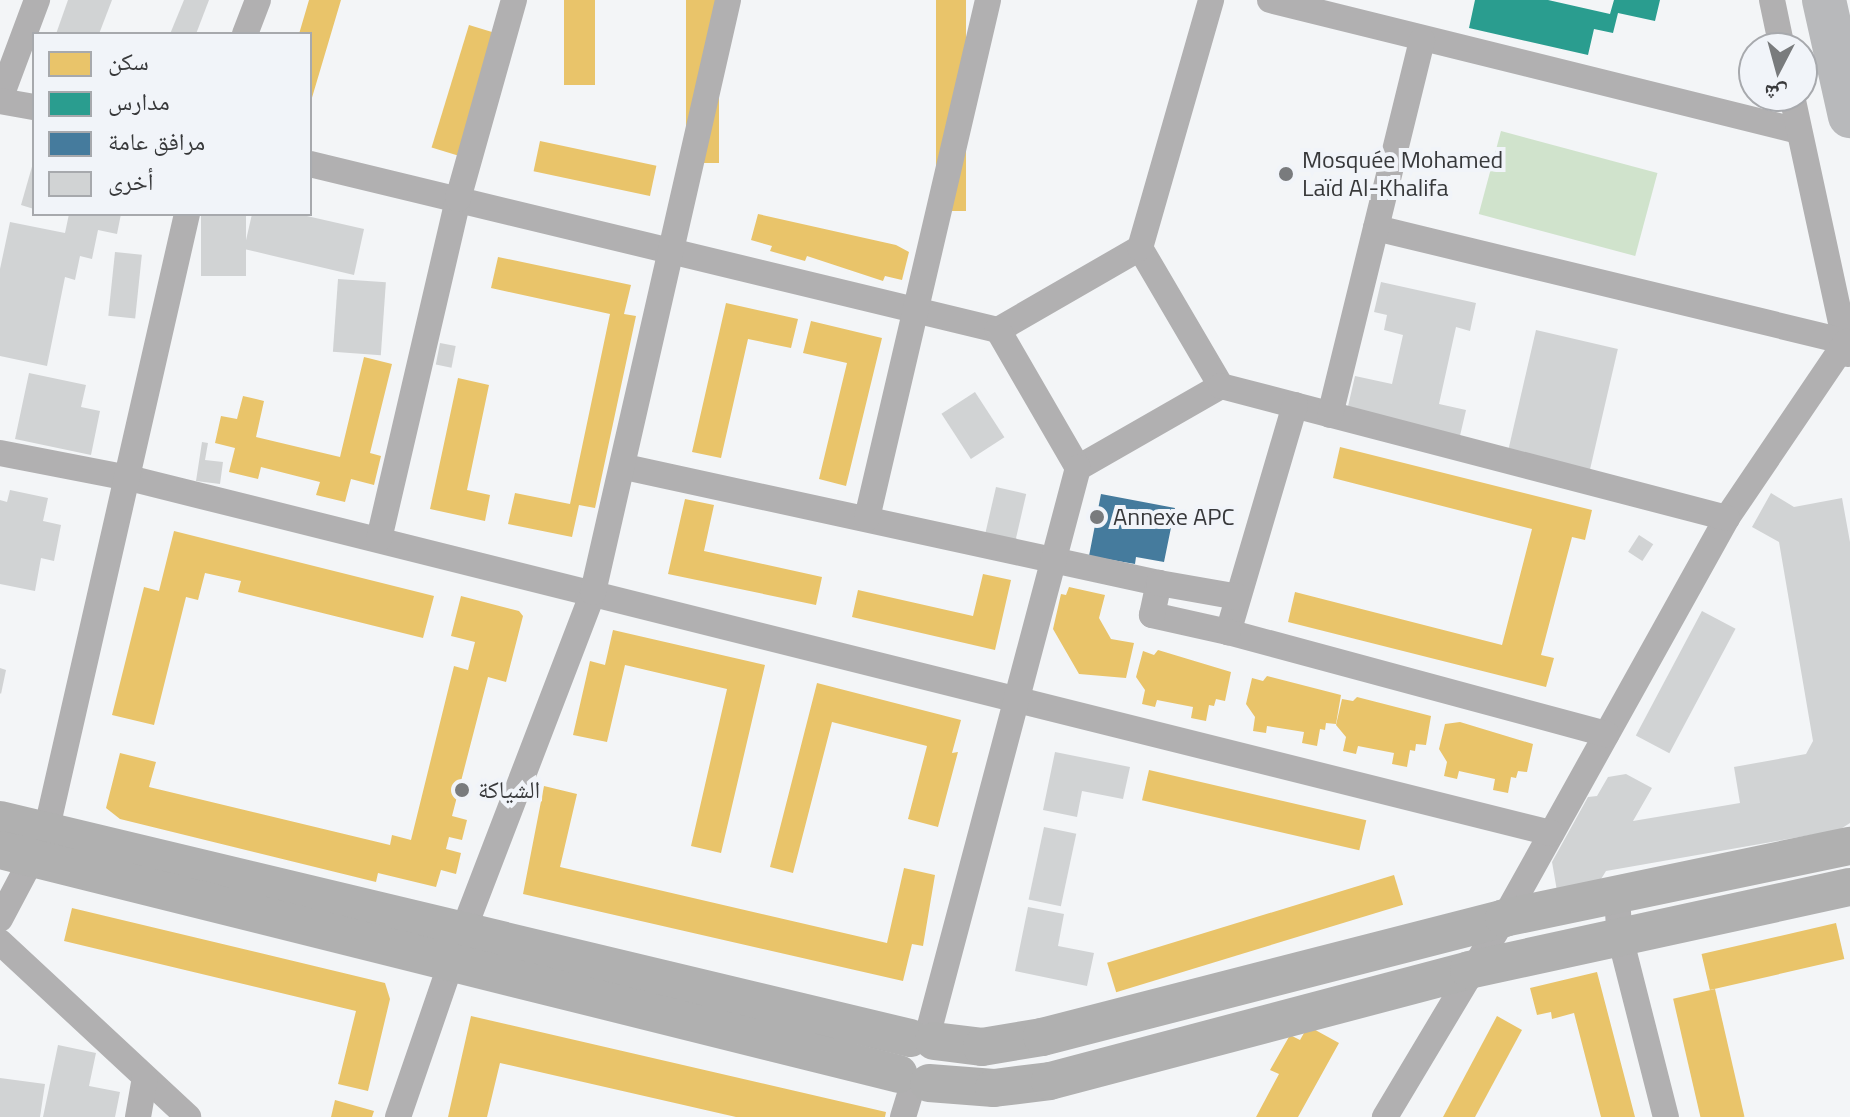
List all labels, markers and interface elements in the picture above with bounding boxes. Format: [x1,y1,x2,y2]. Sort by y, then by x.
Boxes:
legend [32,32,312,216]
north arrow [1738,32,1818,112]
text: سكن [108,43,149,79]
text: ش [1762,76,1789,112]
text: مدارس [108,83,170,119]
text: مرافق عامة [108,123,205,159]
place label: Mosquée Mohamed Laïd Al-Khalifa [1302,146,1503,202]
text: أخرى [108,163,154,199]
marker: Mosquée Mohamed Laïd Al-Khalifa [1277,165,1295,183]
place label: Annexe APC [1113,503,1235,531]
marker: Annexe APC [1088,508,1106,526]
place label: الشياكة [478,776,540,804]
marker: الشياكة [453,781,471,799]

